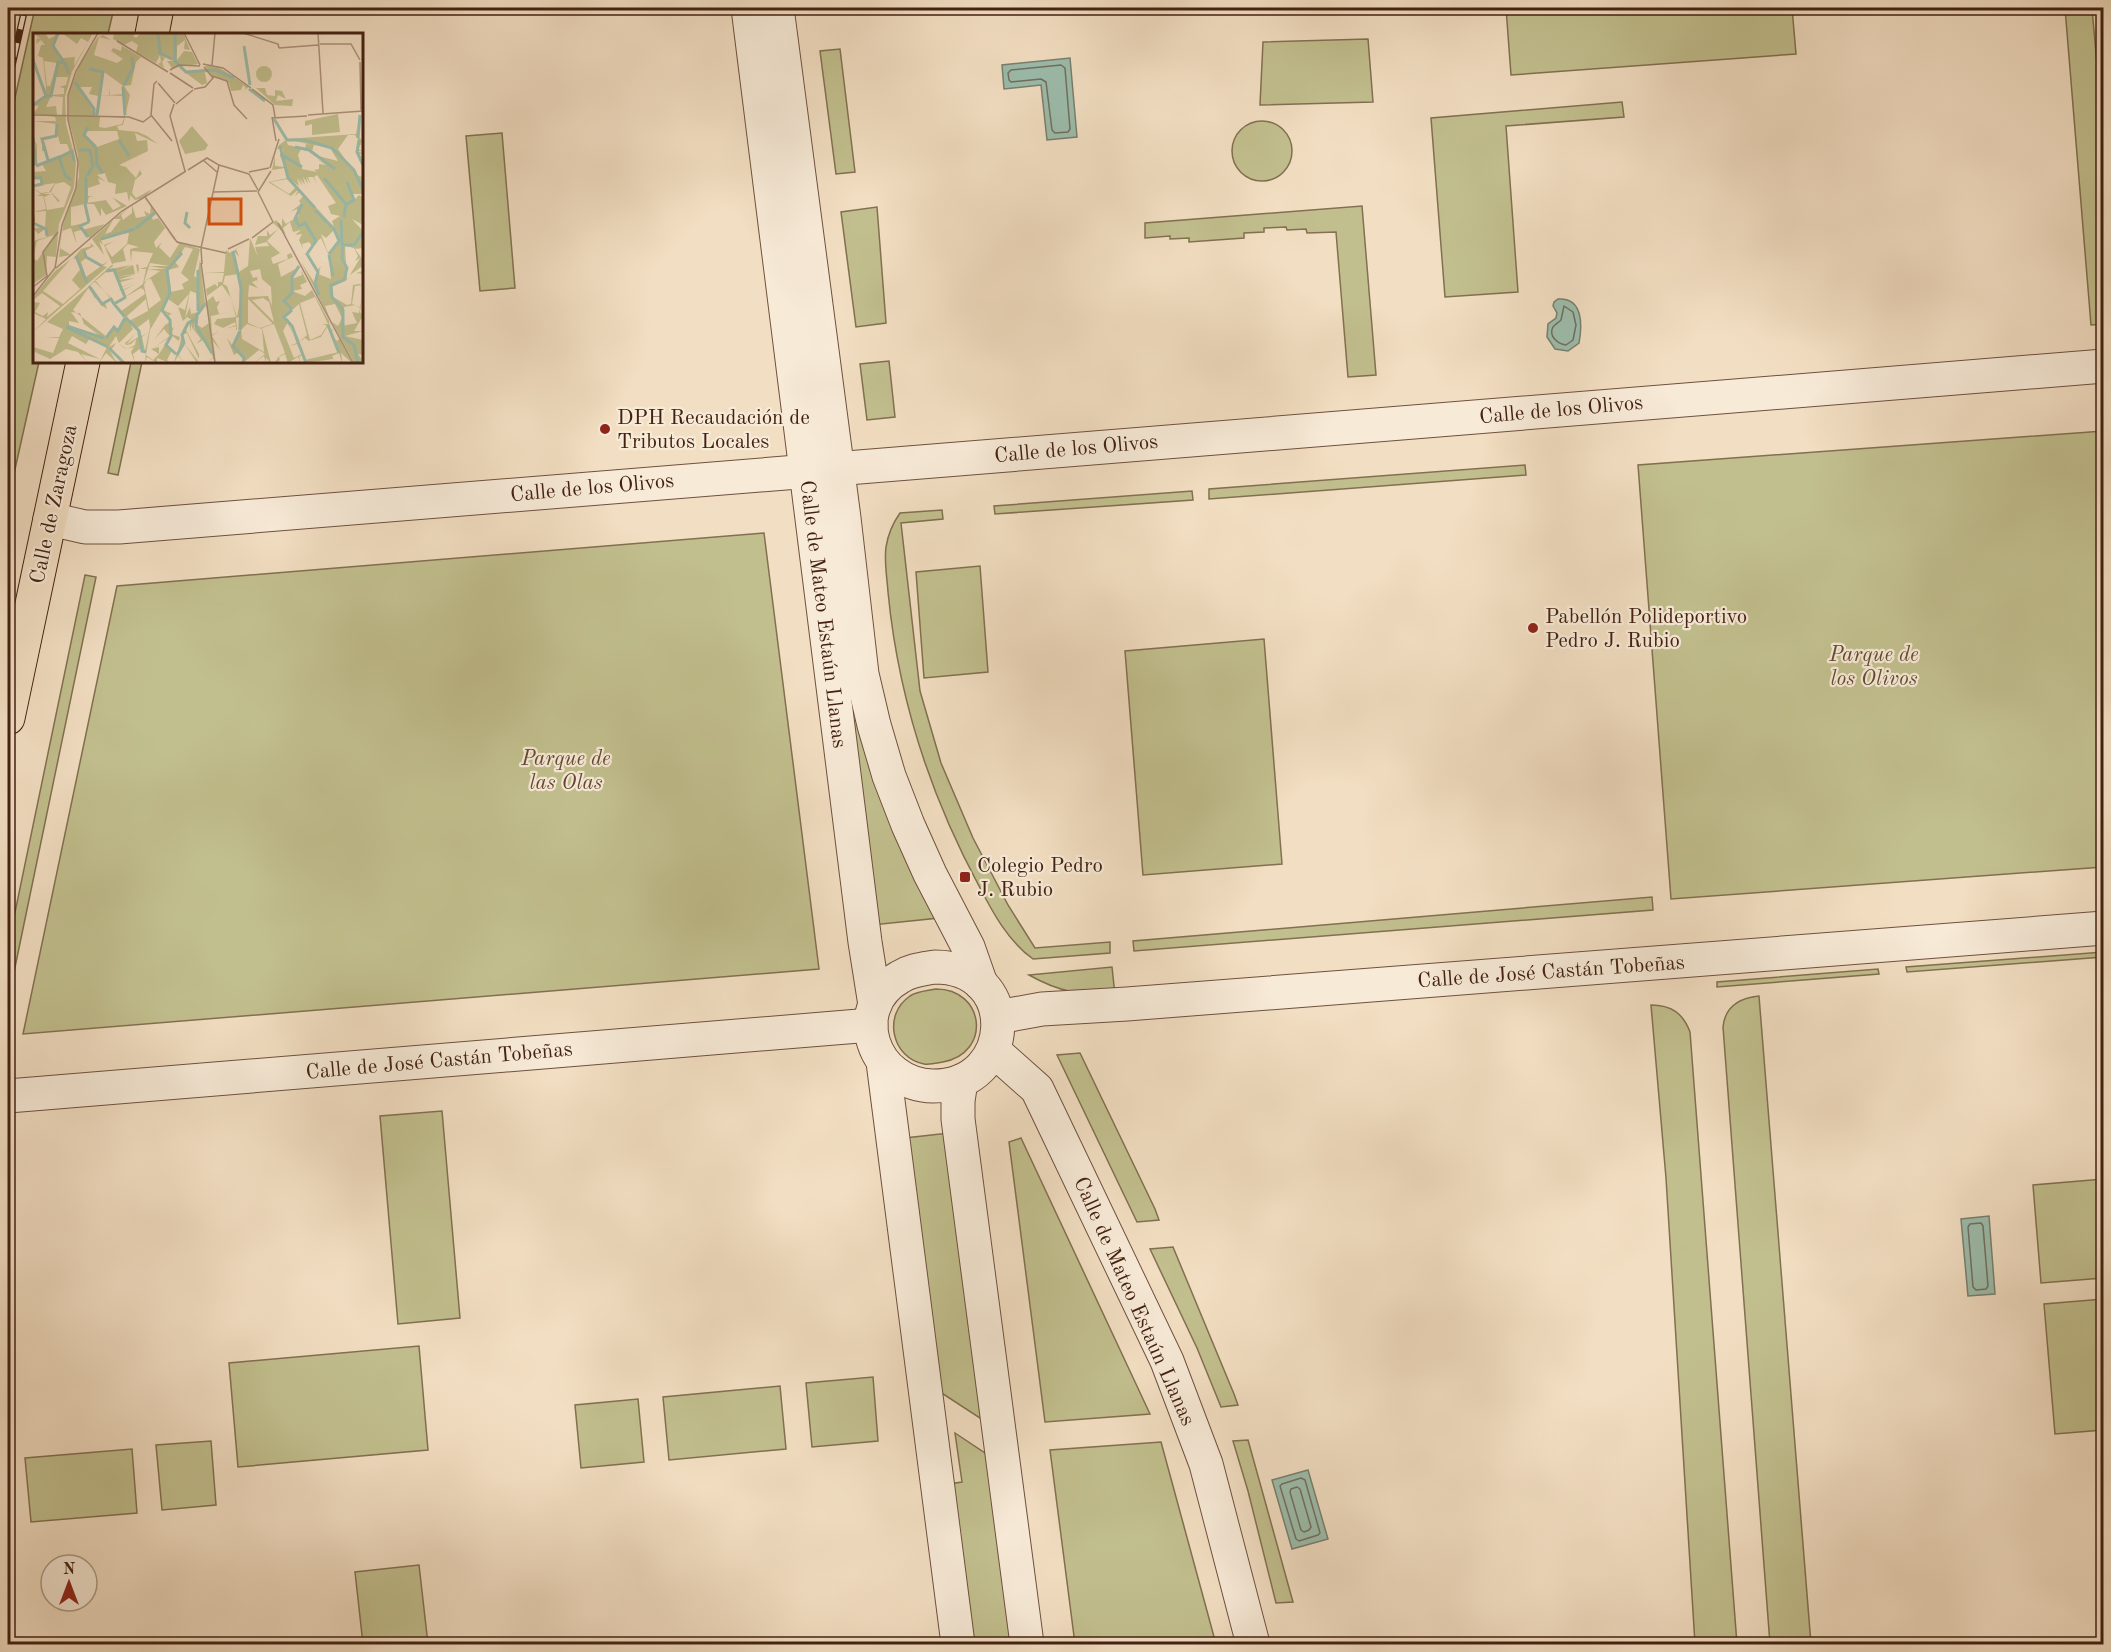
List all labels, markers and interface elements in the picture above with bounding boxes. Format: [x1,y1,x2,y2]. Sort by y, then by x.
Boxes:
inset map [33,33,363,363]
street label: Calle de los Olivos [1478,393,1644,428]
place label: DPH Recaudación de Tributos Locales [617,408,810,453]
marker: DPH Recaudación de Tributos Locales [598,422,612,436]
street label: Calle de Zaragoza [27,423,82,586]
street label: Calle de los Olivos [993,432,1159,467]
street label: Calle de los Olivos [509,471,675,506]
street label: Calle de Mateo Estaún Llanas [796,479,849,749]
place label: Pabellón Polideportivo Pedro J. Rubio [1545,607,1747,652]
marker: Pabellón Polideportivo Pedro J. Rubio [1526,621,1540,635]
park label: Parque de los Olivos [1828,645,1919,690]
park label: Parque de las Olas [520,749,611,794]
place label: Colegio Pedro J. Rubio [977,856,1103,901]
marker: Colegio Pedro J. Rubio [958,870,972,884]
street label: Calle de José Castán Tobeñas [1417,953,1685,992]
street label: Calle de José Castán Tobeñas [305,1039,574,1084]
street label: Calle de Mateo Estaún Llanas [1069,1174,1198,1429]
north arrow [39,1553,99,1613]
text: N [63,1562,76,1578]

